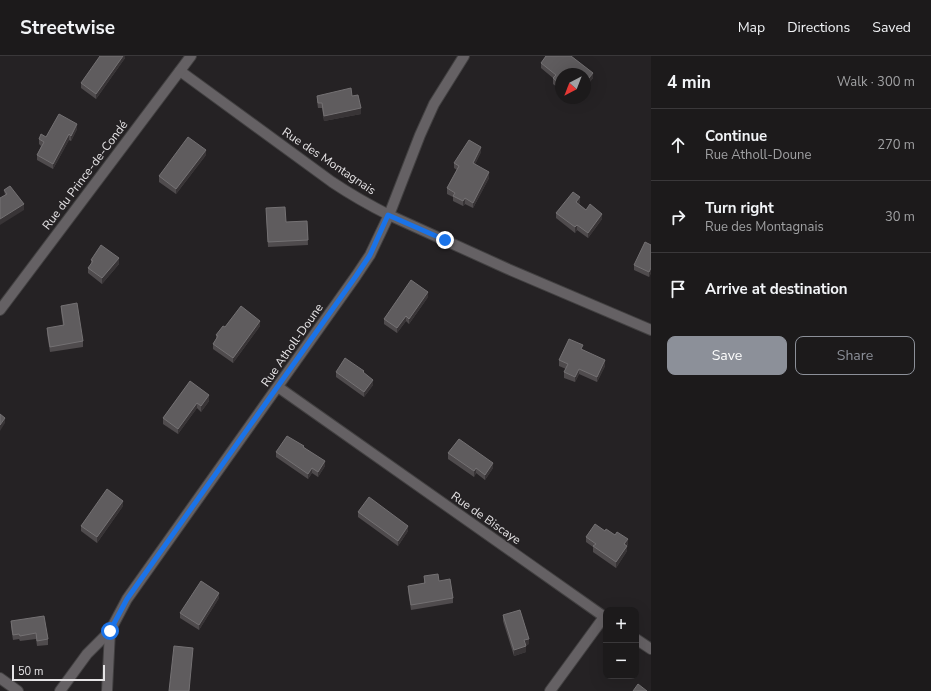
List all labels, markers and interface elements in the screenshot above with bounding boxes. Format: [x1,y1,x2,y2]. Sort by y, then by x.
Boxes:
text: Streetwise [20,15,115,41]
text: Map [738,18,765,37]
text: Directions [787,18,850,37]
text: Saved [872,18,911,37]
north arrow [555,68,591,104]
text: 4 min [667,71,711,94]
text: Walk · 300 m [837,73,915,91]
street label: Rue du Prince-de-Condé [39,117,131,233]
street label: Rue des Montagnais [279,124,379,198]
text: Continue [705,126,767,146]
icon: ahead [667,134,689,156]
text: 270 m [877,136,915,154]
text: Rue Atholl-Doune [705,146,811,164]
text: Turn right [705,198,774,218]
icon: right [667,206,689,228]
text: 30 m [885,208,915,226]
text: Rue des Montagnais [705,218,824,236]
route end [436,231,454,249]
icon: arrive [667,278,689,300]
text: Arrive at destination [705,279,848,299]
street label: Rue Atholl-Doune [257,300,327,390]
button: Save [667,336,787,375]
button: Share [795,336,915,375]
street label: Rue de Biscaye [448,488,524,548]
map controls [603,607,639,679]
button: + [603,607,639,643]
route start [101,622,119,640]
button: − [603,643,639,679]
scale bar [12,663,105,682]
text: 50 m [18,664,43,679]

